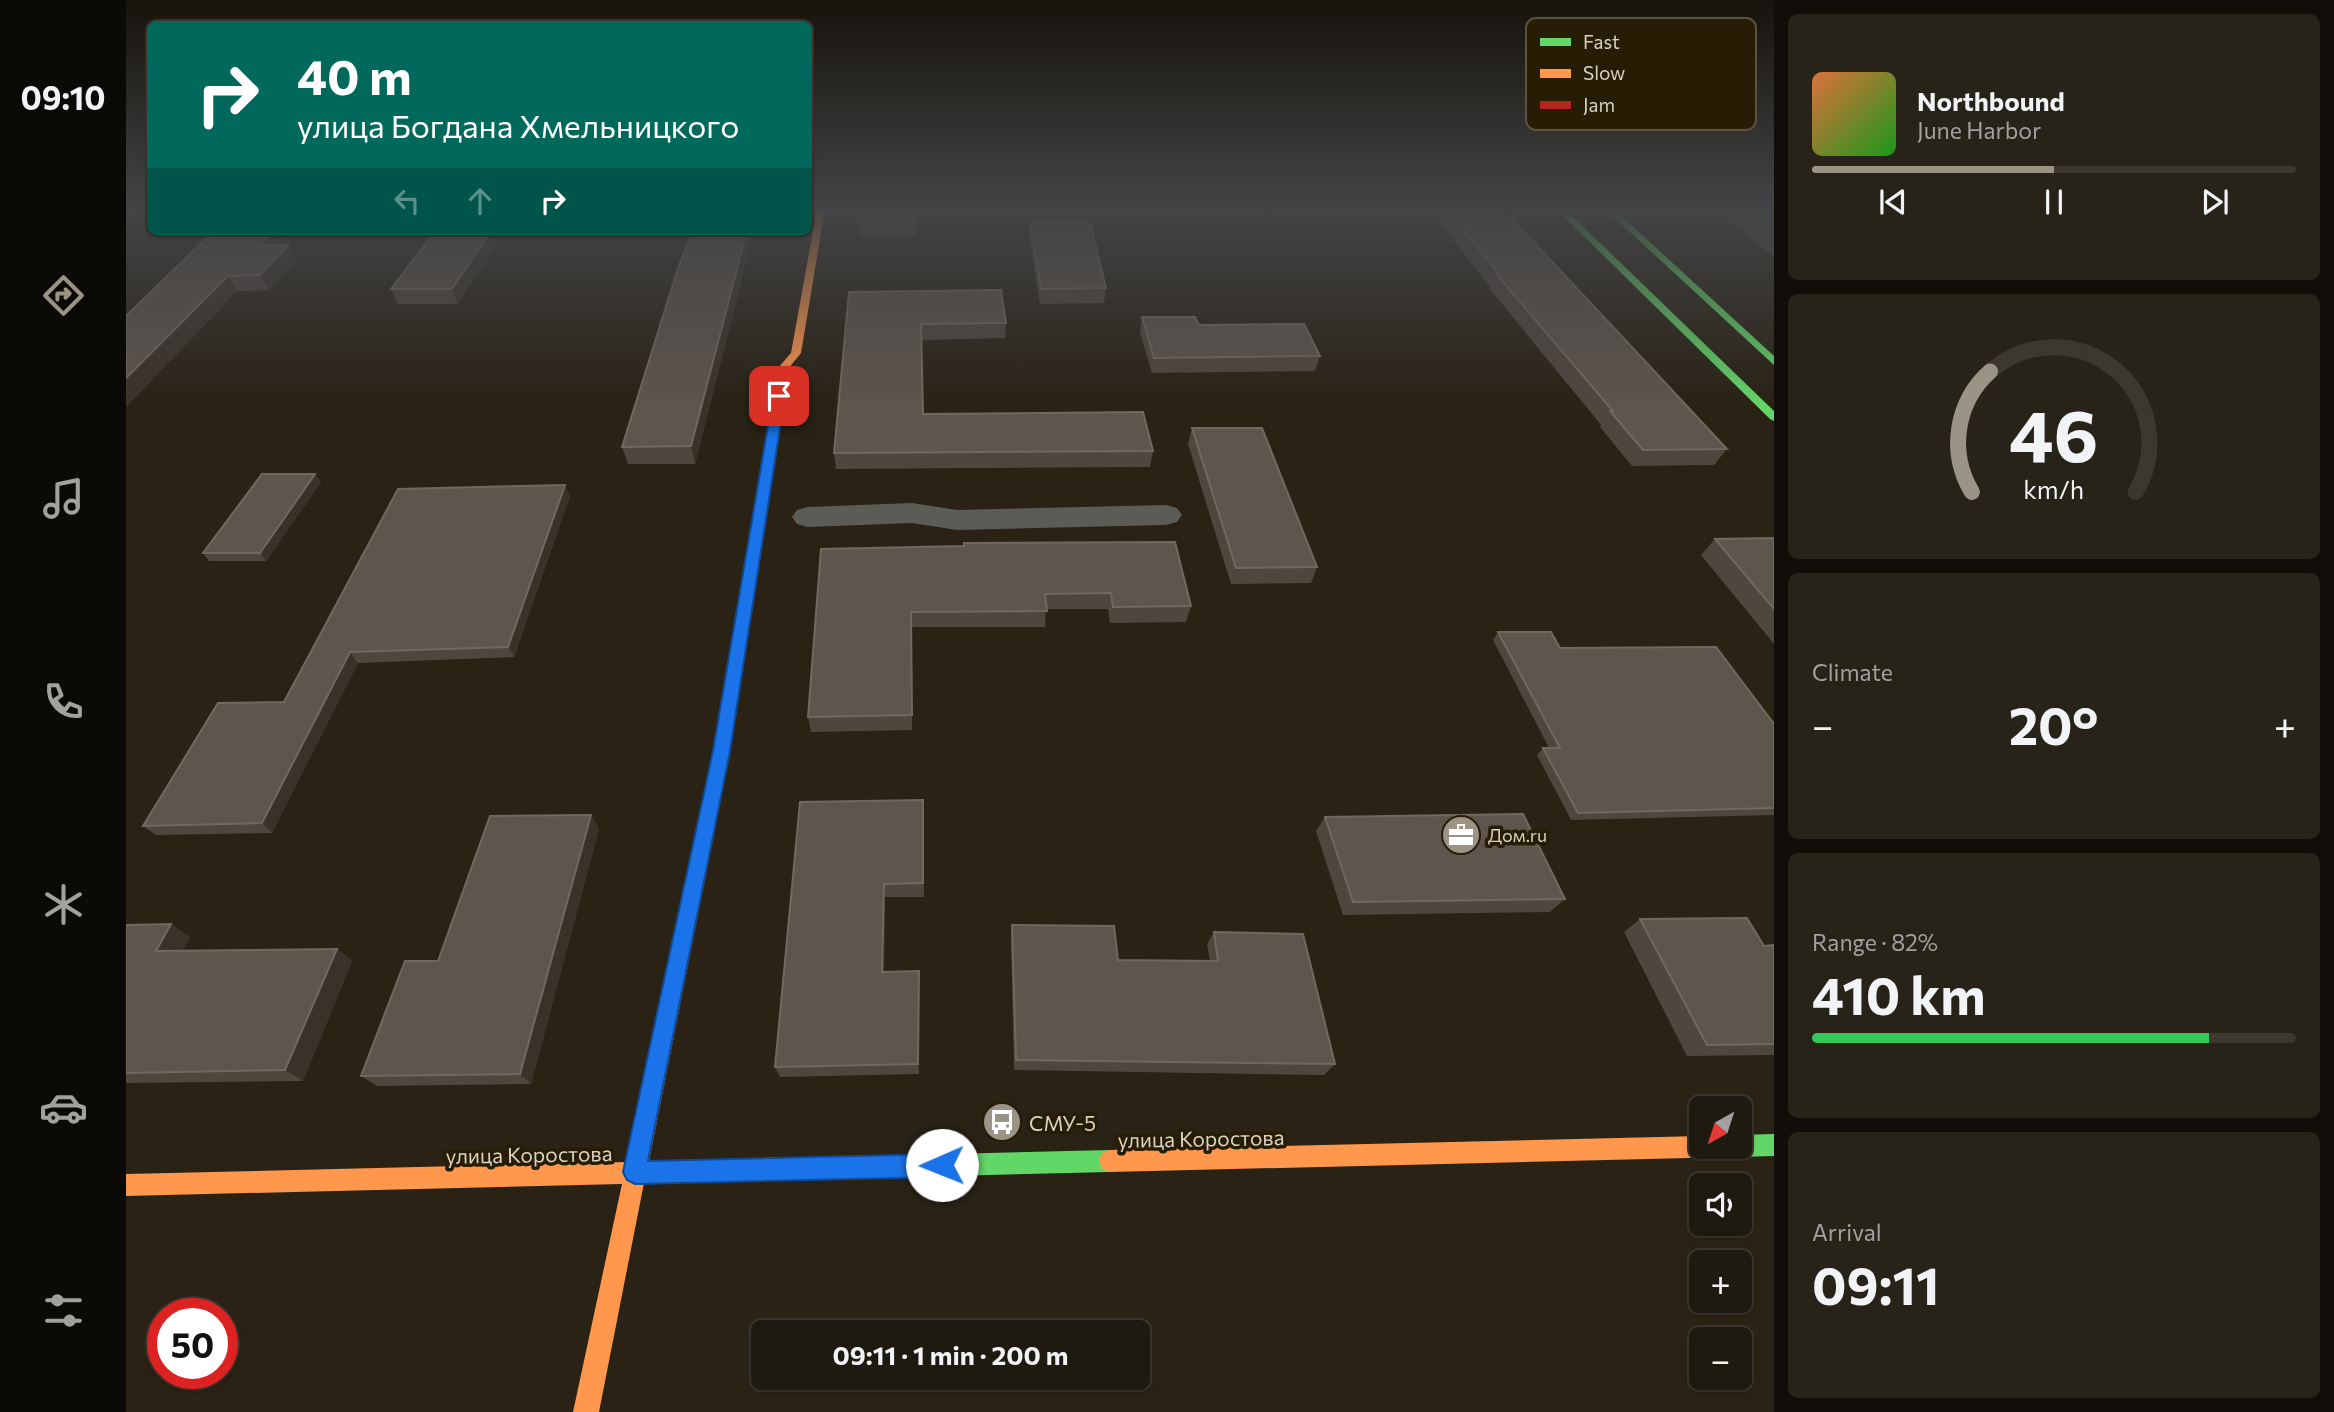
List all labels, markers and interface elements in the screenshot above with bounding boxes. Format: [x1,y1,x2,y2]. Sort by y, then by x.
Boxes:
legend [1526,18,1756,130]
text: Fast [1583,30,1620,53]
text: 40 m [297,45,412,105]
icon: right [182,49,273,140]
text: Slow [1583,61,1625,84]
text: 09:10 [20,77,106,117]
text: Northbound [1917,85,2065,116]
text: Jam [1583,93,1615,116]
text: улица Богдана Хмельницкого [297,105,739,145]
text: June Harbor [1917,116,2041,144]
icon: left [388,182,426,220]
icon: ahead [461,182,499,220]
icon: right [534,182,572,220]
icon: previous [1874,183,1912,221]
icon: pause [2035,183,2073,221]
icon: next [2196,183,2234,221]
icon: directions [39,271,88,320]
pin [749,366,809,426]
icon: arrive [760,377,798,415]
text: 46 [2009,389,2099,478]
icon: music [39,474,88,523]
text: km/h [2024,474,2084,504]
text: Climate [1812,658,1893,686]
icon: phone [39,677,88,726]
text: 20° [2009,692,2099,756]
text: − [1812,701,1834,748]
text: + [2274,701,2296,748]
office icon: Дом.ru [1440,814,1482,856]
place label: Дом.ru [1488,824,1547,846]
icon: climate [39,880,88,929]
text: Range · 82% [1812,928,1938,956]
text: 410 km [1812,962,1986,1026]
icon: car [39,1083,88,1132]
north arrow [1689,1096,1752,1158]
map controls [1689,1096,1752,1390]
bus stop icon: СМУ-5 [981,1101,1023,1143]
place label: СМУ-5 [1029,1110,1096,1135]
street label: улица Коростова [1117,1124,1285,1152]
position arrow [905,1128,979,1202]
street label: улица Коростова [445,1140,613,1168]
button: sound [1689,1173,1752,1236]
text: Arrival [1812,1218,1882,1246]
button: + [1689,1250,1752,1313]
text: 09:11 [1812,1252,1939,1316]
icon: filters [39,1286,88,1335]
speed limit sign: 50 [147,1298,238,1389]
button: − [1689,1327,1752,1390]
text: 09:11 · 1 min · 200 m [833,1339,1068,1370]

